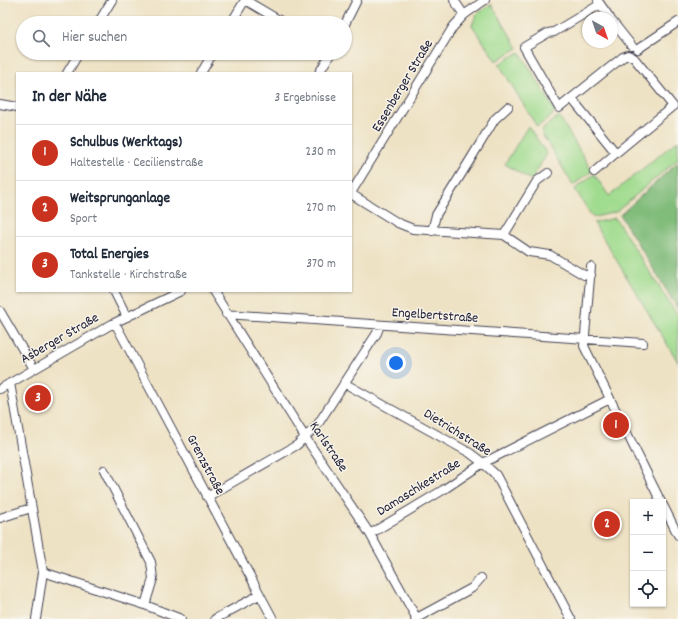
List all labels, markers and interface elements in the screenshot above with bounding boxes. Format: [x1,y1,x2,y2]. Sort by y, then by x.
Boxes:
north arrow [582,12,618,48]
search box [16,16,352,60]
icon: search [30,27,52,49]
text: Hier suchen [62,27,127,49]
street label: Essenberger Straße [367,36,439,136]
text: In der Nähe [32,86,107,110]
text: 3 Ergebnisse [274,89,336,108]
text: Schulbus (Werktags) [70,132,182,154]
text: 1 [44,143,46,162]
text: 230 m [306,143,336,162]
text: Haltestelle · Cecilienstraße [70,154,203,173]
text: Weitsprunganlage [70,188,170,210]
text: 2 [42,199,48,218]
text: 270 m [306,199,336,218]
text: Sport [70,210,97,229]
text: Total Energies [70,244,149,266]
text: 3 [42,255,48,274]
text: 370 m [306,255,336,274]
text: Tankstelle · Kirchstraße [70,266,187,285]
street label: Engelbertstraße [391,303,479,329]
street label: Asberger Straße [17,308,103,370]
your location [386,353,406,373]
pin: 3 [25,383,51,413]
street label: Dietrichstraße [419,404,495,462]
pin: 1 [603,410,629,440]
street label: Karlstraße [304,418,352,476]
street label: Grenzstraße [181,431,229,499]
street label: Damaschkestraße [373,454,465,522]
map controls [630,499,666,607]
button: + [630,499,666,535]
pin: 2 [594,509,620,539]
button: − [630,535,666,571]
button: locate [630,571,666,607]

